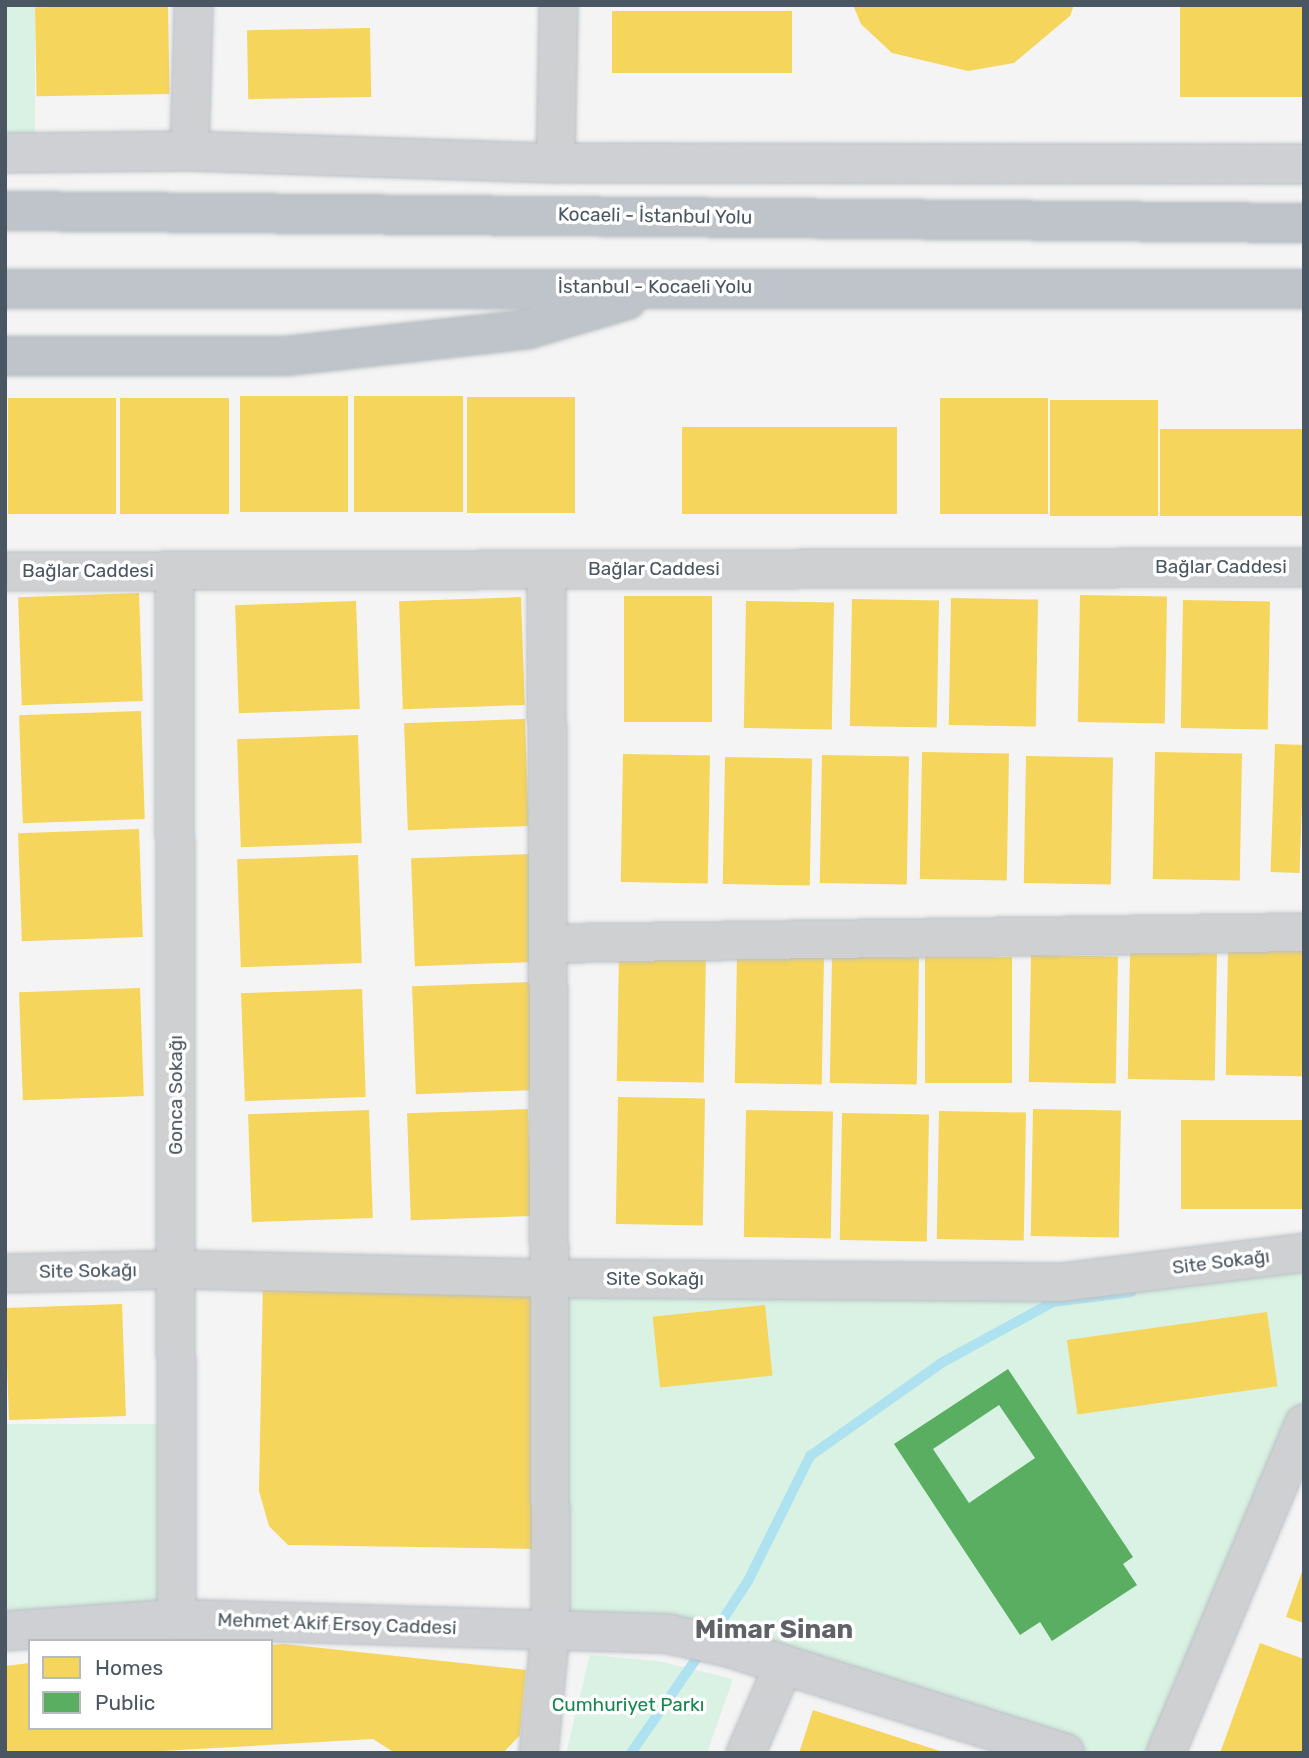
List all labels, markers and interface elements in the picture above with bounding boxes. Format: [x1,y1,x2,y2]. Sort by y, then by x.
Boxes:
street label: Kocaeli - İstanbul Yolu [557,203,753,229]
street label: İstanbul - Kocaeli Yolu [557,276,753,298]
street label: Bağlar Caddesi [1155,556,1287,578]
street label: Bağlar Caddesi [588,558,720,580]
street label: Bağlar Caddesi [22,560,154,582]
street label: Gonca Sokağı [165,1035,187,1155]
street label: Site Sokağı [1171,1245,1271,1279]
street label: Site Sokağı [39,1259,137,1283]
street label: Site Sokağı [606,1268,704,1290]
street label: Mehmet Akif Ersoy Caddesi [216,1608,458,1640]
district label: Mimar Sinan [695,1614,853,1646]
legend [28,1639,273,1730]
text: Homes [95,1655,163,1680]
text: Public [95,1690,155,1715]
park label: Cumhuriyet Parkı [552,1694,704,1716]

